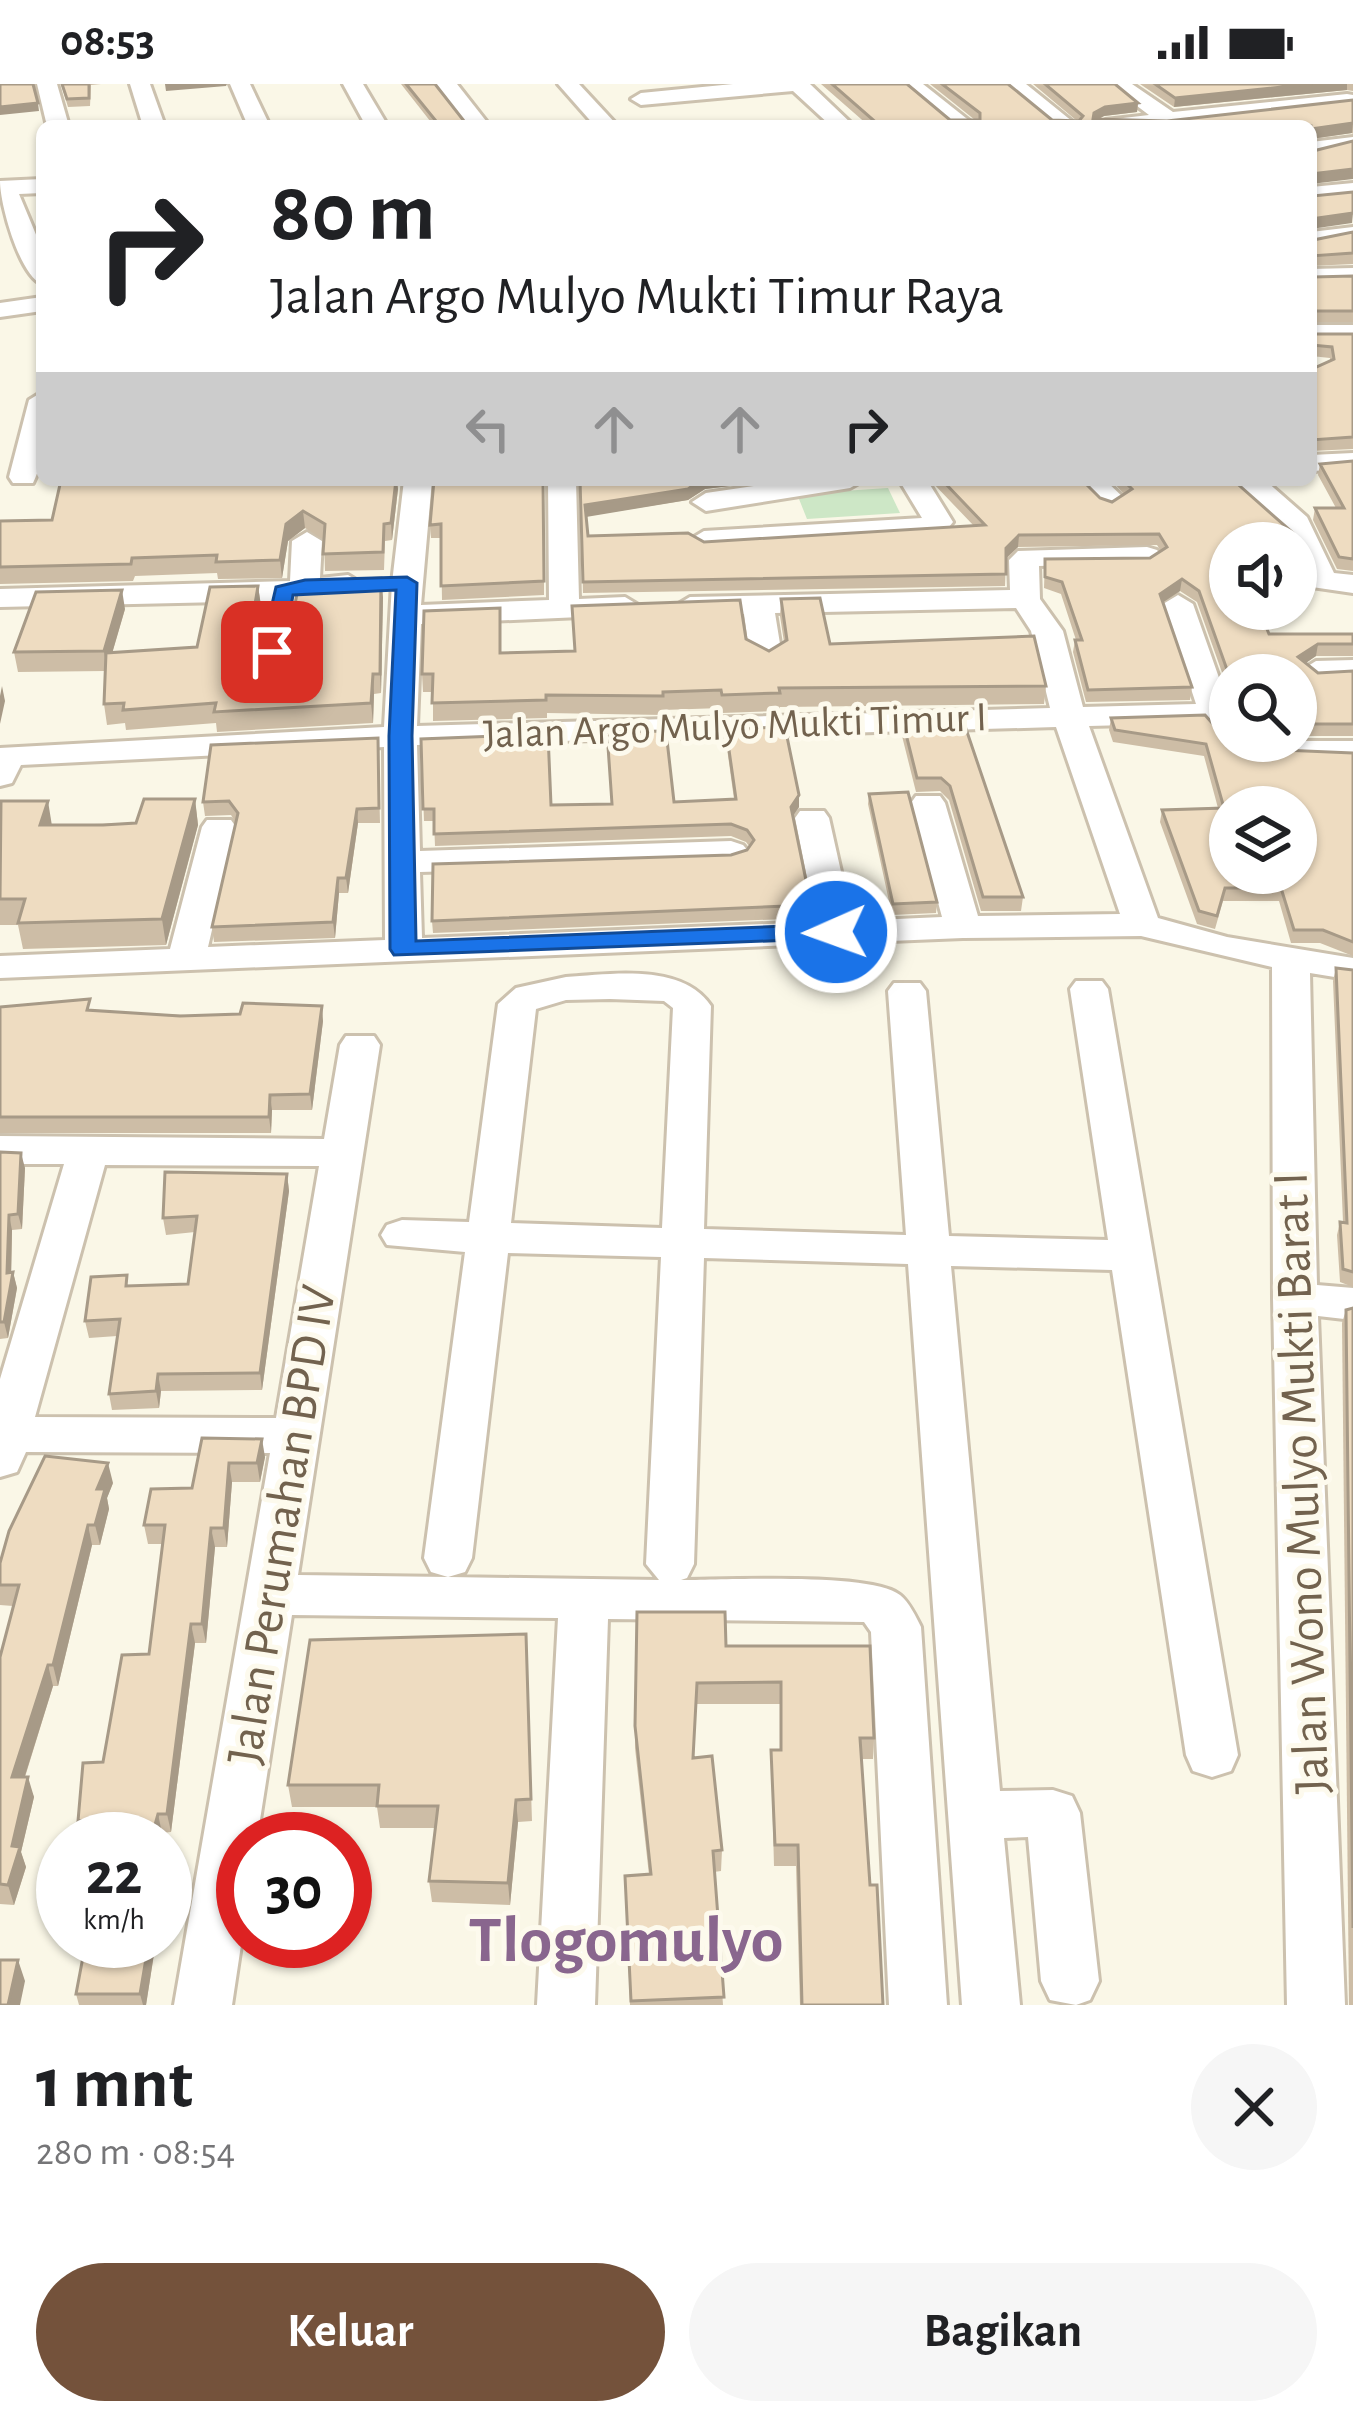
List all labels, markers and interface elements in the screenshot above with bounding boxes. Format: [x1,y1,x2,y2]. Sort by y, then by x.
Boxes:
text: 08:53 [60,19,155,64]
icon: right [72,168,228,324]
text: 80 m [270,172,436,256]
text: Jalan Argo Mulyo Mukti Timur Raya [270,270,1004,324]
icon: left [455,396,521,462]
icon: ahead [581,396,647,462]
icon: ahead [707,396,773,462]
icon: right [833,396,899,462]
map controls [1209,522,1317,894]
button: sound [1209,522,1317,630]
pin [221,601,323,703]
icon: arrive [239,619,305,685]
button: search [1209,654,1317,762]
street label: Jalan Argo Mulyo Mukti Timur I [482,696,988,756]
button: layers [1209,786,1317,894]
position arrow [773,869,899,995]
street label: Jalan Wono Mulyo Mukti Barat I [1266,1171,1338,1795]
street label: Jalan Perumahan BPD IV [219,1282,345,1768]
speed limit sign: 30 [216,1812,372,1968]
text: 22 [86,1845,142,1905]
text: km/h [83,1905,145,1935]
district label: Tlogomulyo [469,1908,783,1974]
button: close [1191,2044,1317,2170]
text: 1 mnt [36,2048,193,2120]
text: 280 m · 08:54 [36,2133,235,2172]
button: Keluar [36,2263,665,2401]
button: Bagikan [689,2263,1317,2401]

